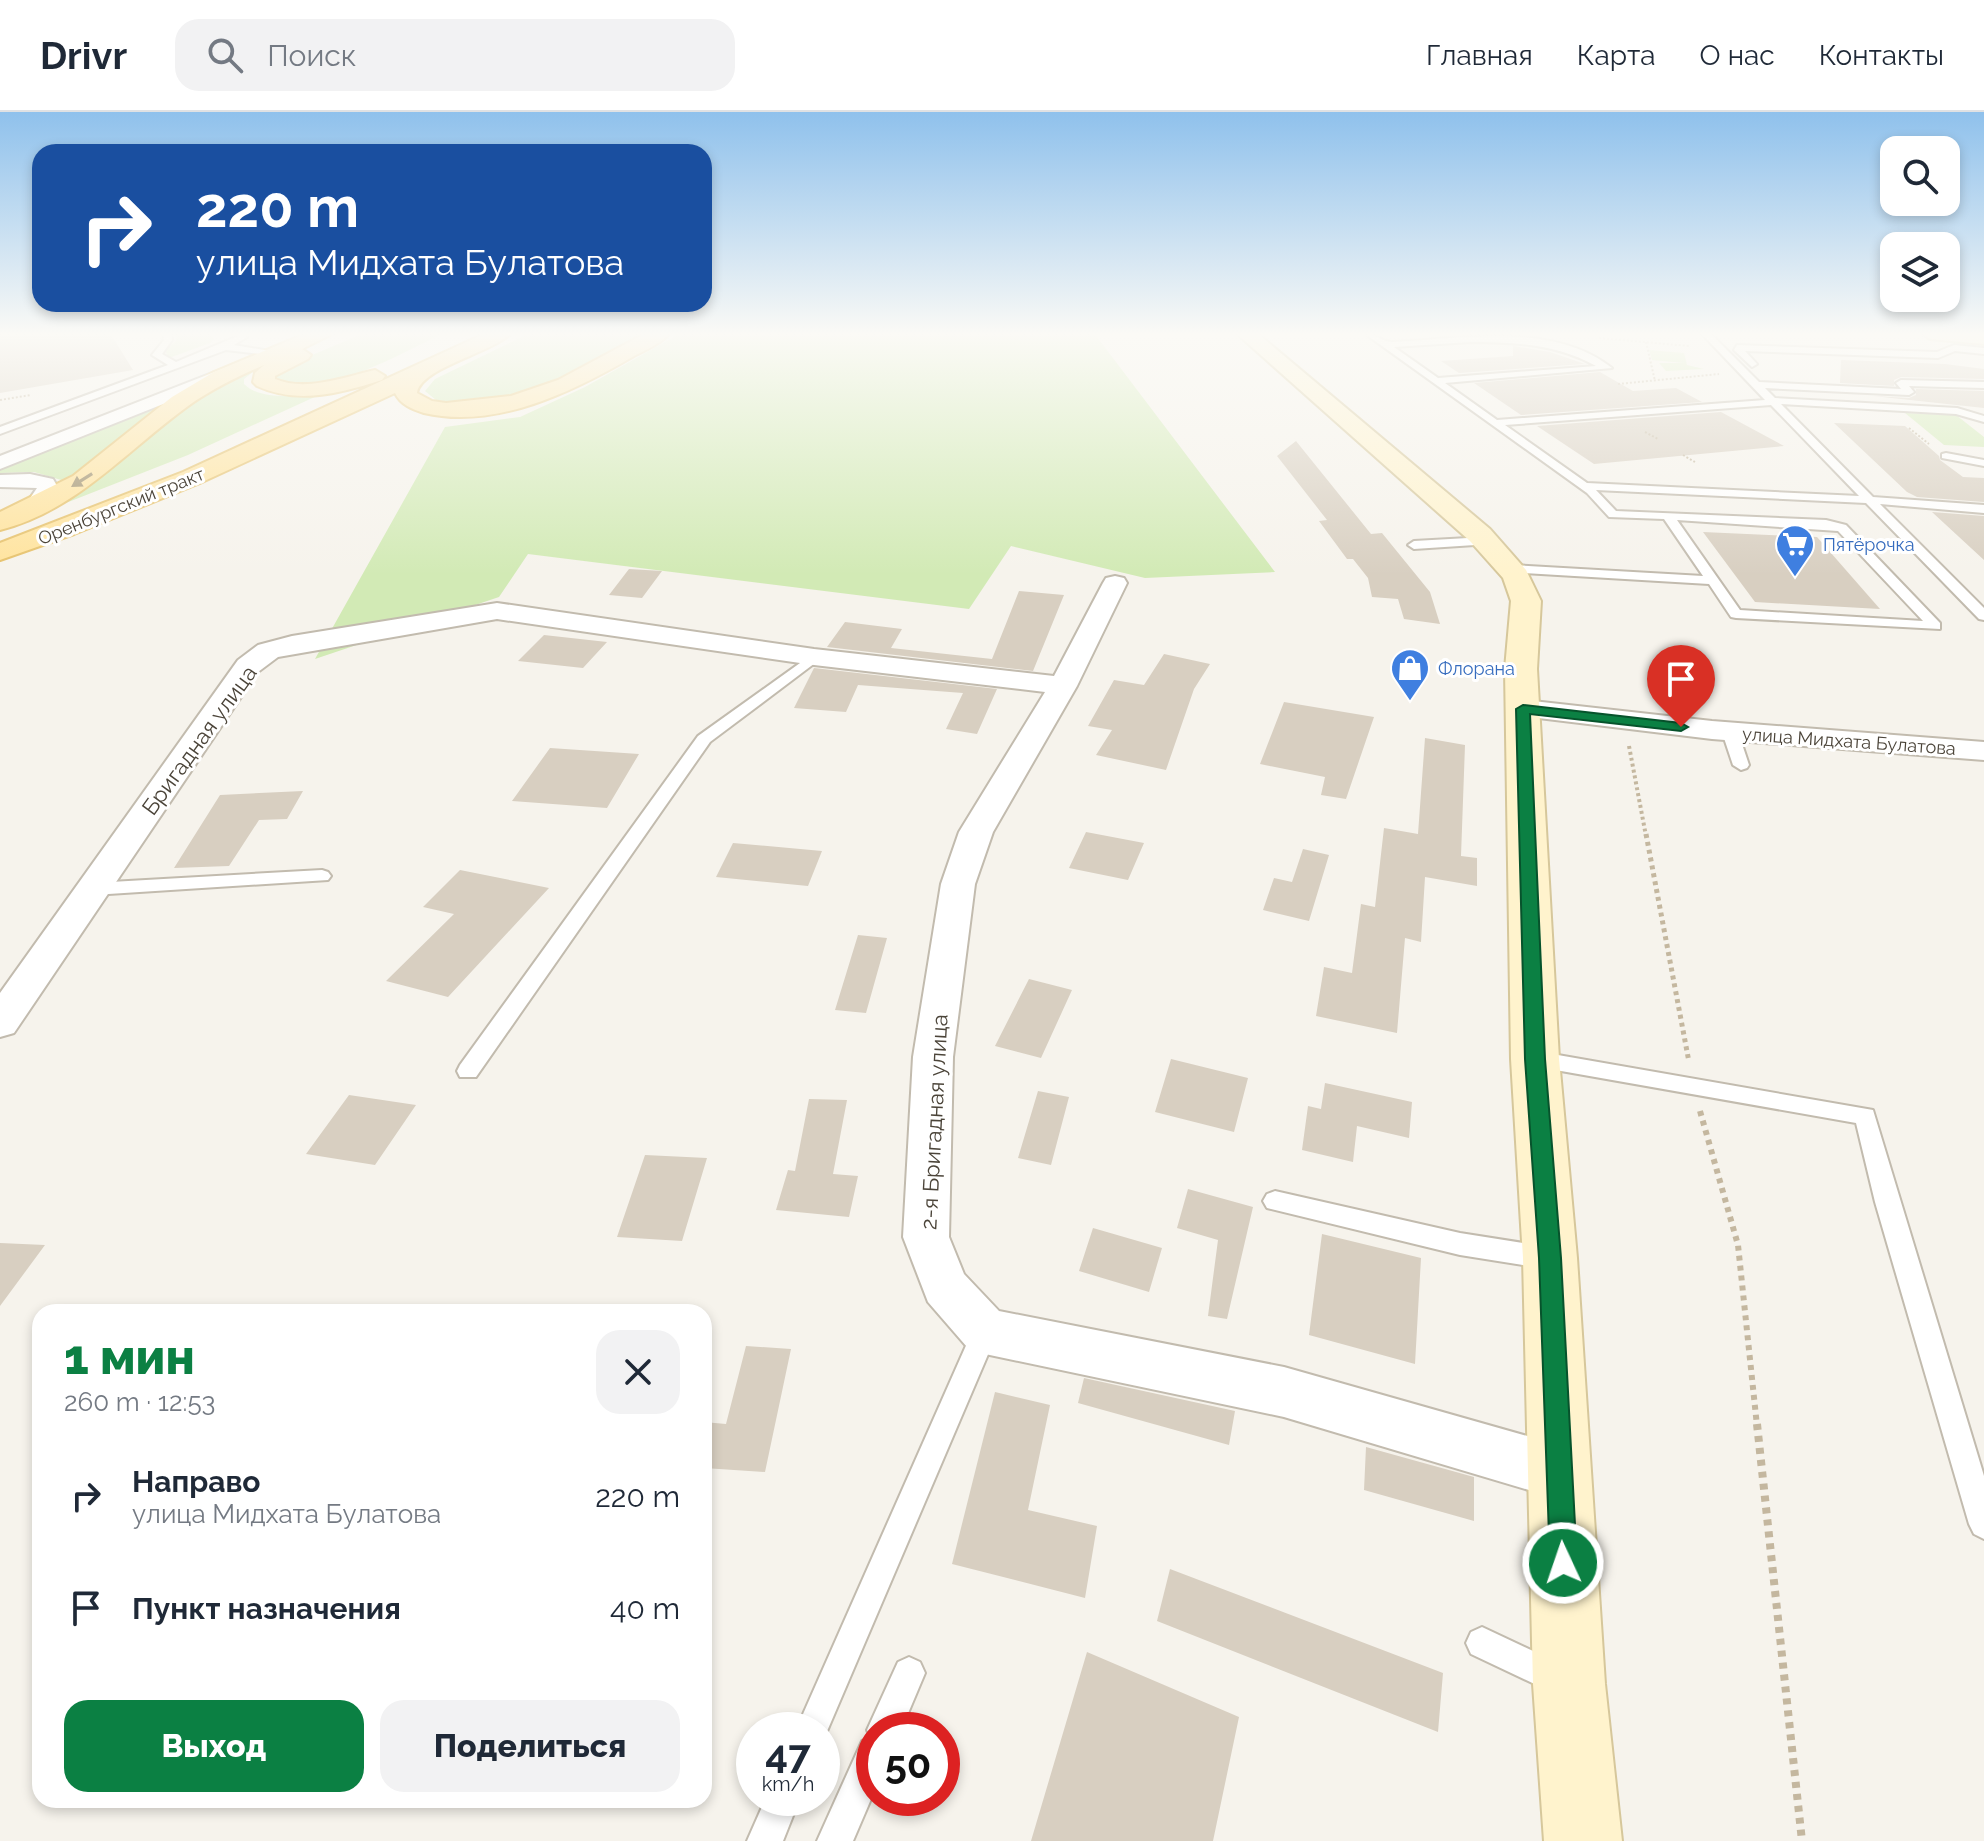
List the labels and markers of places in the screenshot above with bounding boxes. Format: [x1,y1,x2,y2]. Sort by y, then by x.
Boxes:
supermarket icon: Пятёрочка [1774,523,1816,578]
place label: Пятёрочка [1823,534,1915,555]
pin [1647,645,1715,727]
shop icon: Флорана [1389,647,1431,702]
place label: Флорана [1438,658,1515,679]

